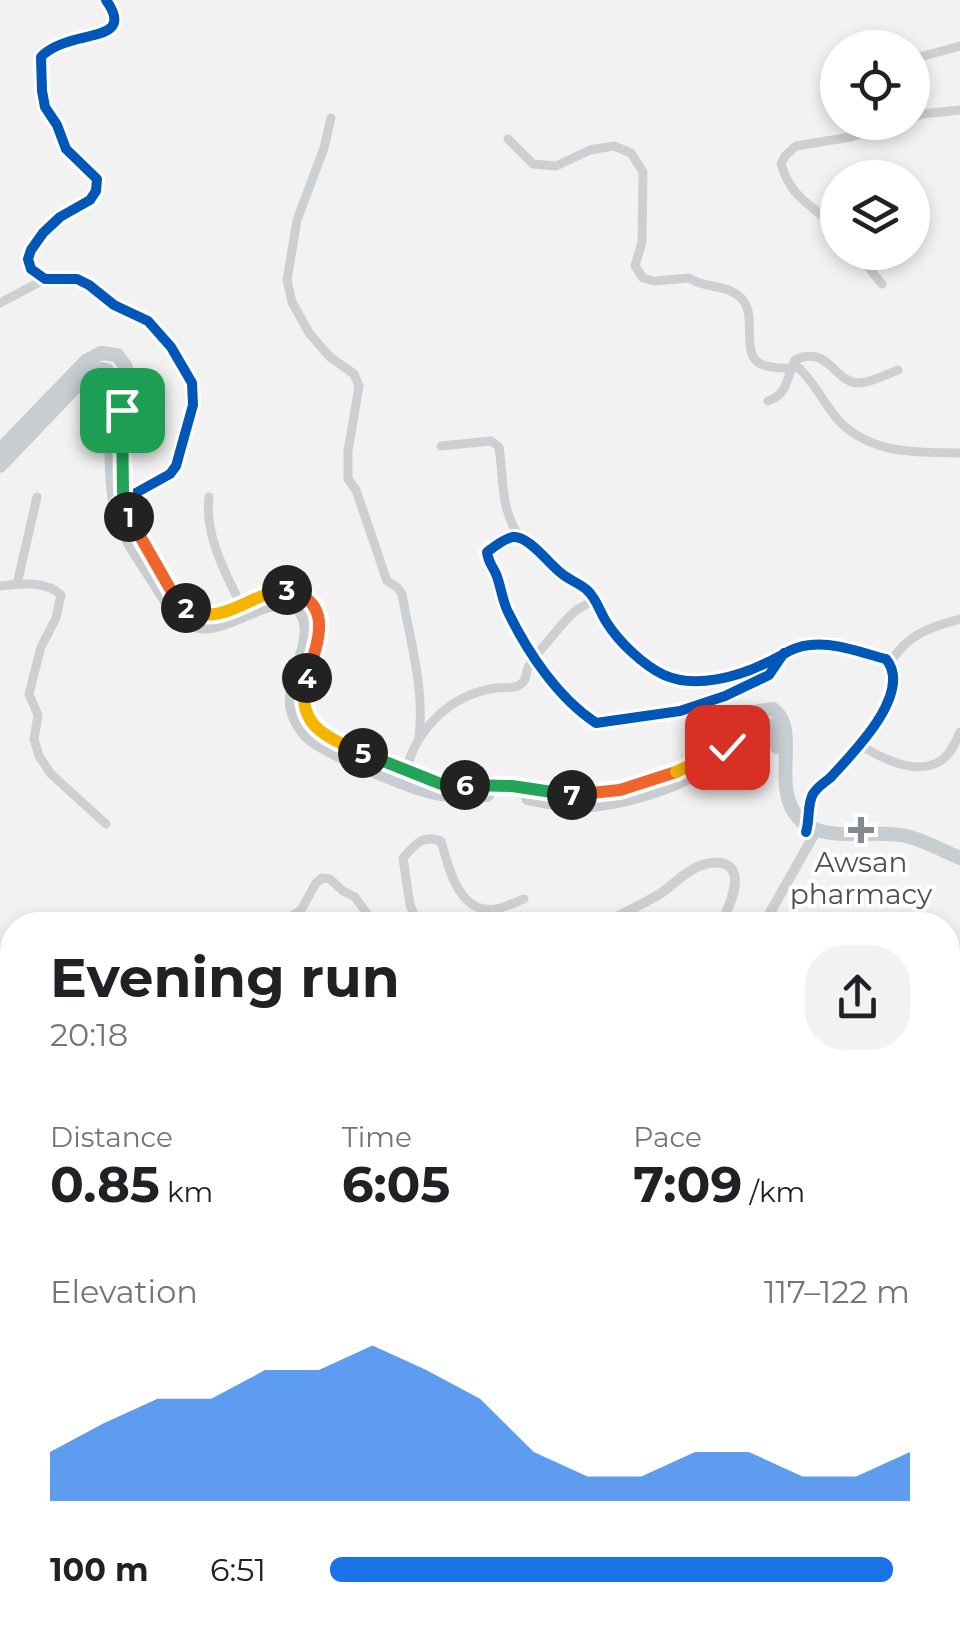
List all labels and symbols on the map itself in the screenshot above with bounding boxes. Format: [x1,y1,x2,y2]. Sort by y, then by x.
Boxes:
pin [80,368,165,453]
pin: 1 [104,492,154,542]
pin: 3 [262,565,312,615]
pin: 2 [161,583,211,633]
pin: 4 [282,653,332,703]
pin [685,705,770,790]
pin: 5 [338,728,388,778]
pin: 6 [440,760,490,810]
pin: 7 [547,770,597,820]
marker: Awsan pharmacy [850,819,872,841]
place label: Awsan pharmacy [790,845,933,911]

